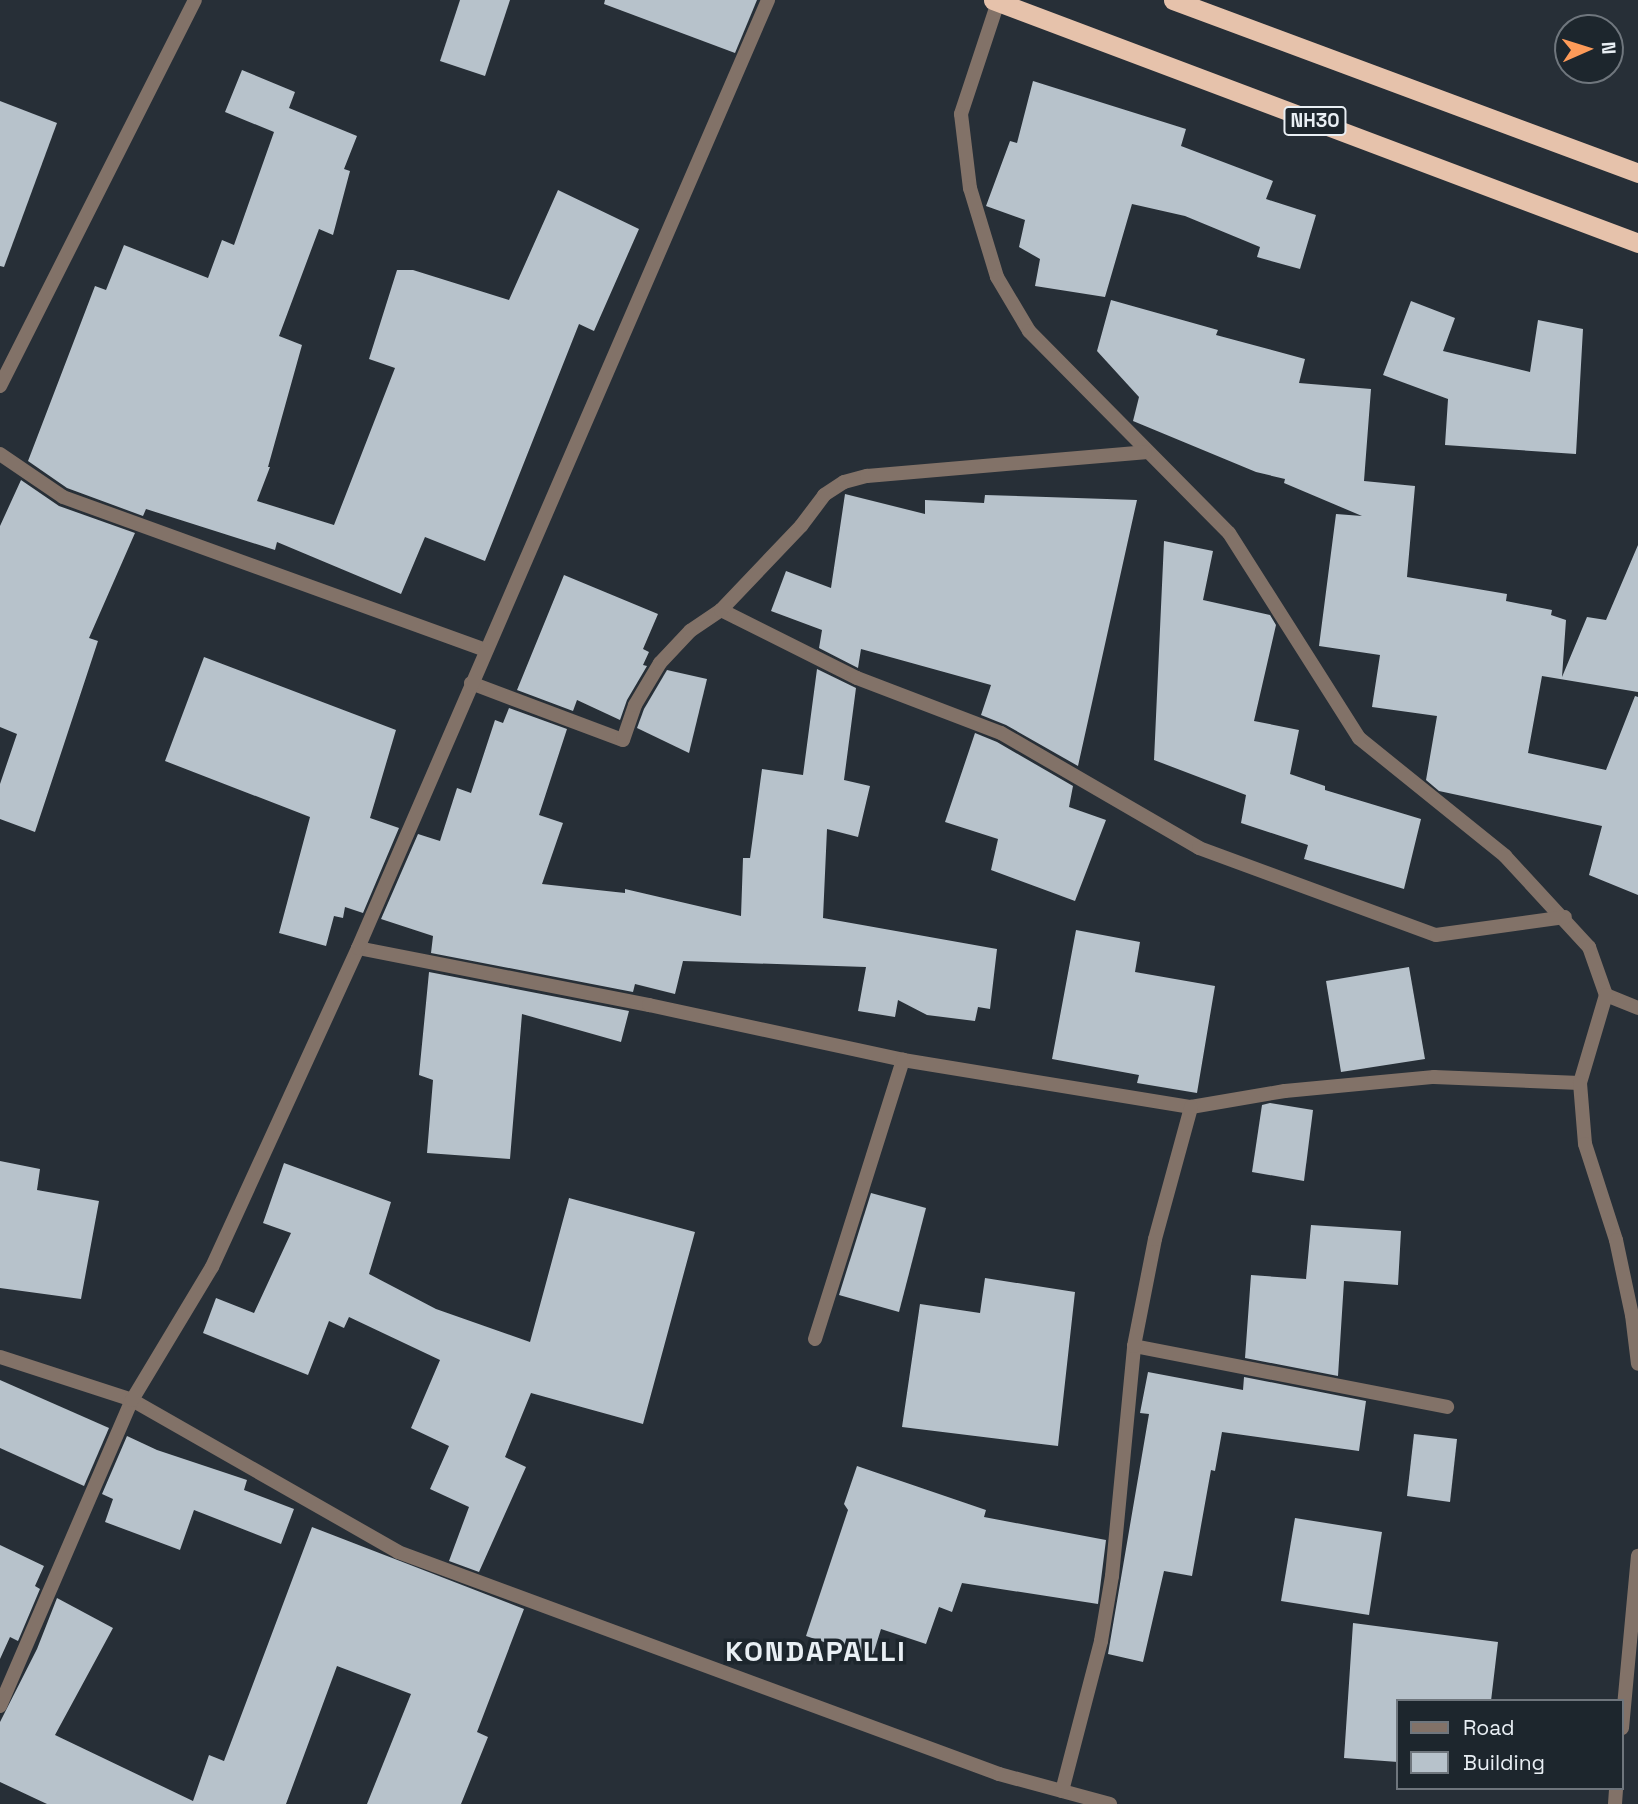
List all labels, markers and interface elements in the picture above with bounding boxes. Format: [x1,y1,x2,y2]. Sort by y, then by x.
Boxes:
north arrow [1554,14,1624,84]
text: N [1596,41,1621,55]
road number: NH30 [1282,105,1348,136]
district label: KONDAPALLI [726,1634,906,1668]
legend [1396,1699,1624,1790]
text: Road [1463,1714,1515,1741]
text: Building [1463,1749,1545,1776]

